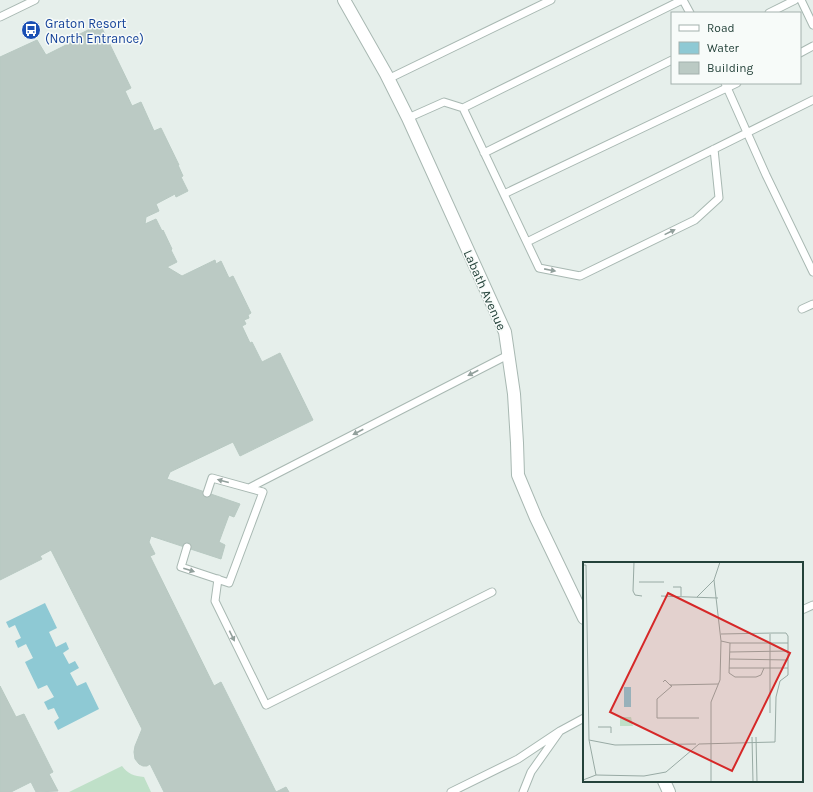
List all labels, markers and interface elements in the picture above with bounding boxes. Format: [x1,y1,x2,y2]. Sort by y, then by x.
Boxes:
legend [671,12,801,84]
place label: Graton Resort (North Entrance) [45,16,144,46]
bus stop icon: Graton Resort (North Entrance) [20,19,42,41]
text: Road [707,21,735,35]
text: Water [707,41,740,55]
text: Building [707,61,754,75]
one-way arrow [664,229,675,235]
street label: Labath Avenue [461,247,510,333]
one-way arrow [544,267,556,273]
one-way arrow [468,370,479,376]
one-way arrow [352,429,363,436]
one-way arrow [217,478,229,484]
inset map [583,562,803,782]
one-way arrow [184,567,196,573]
one-way arrow [229,631,235,642]

